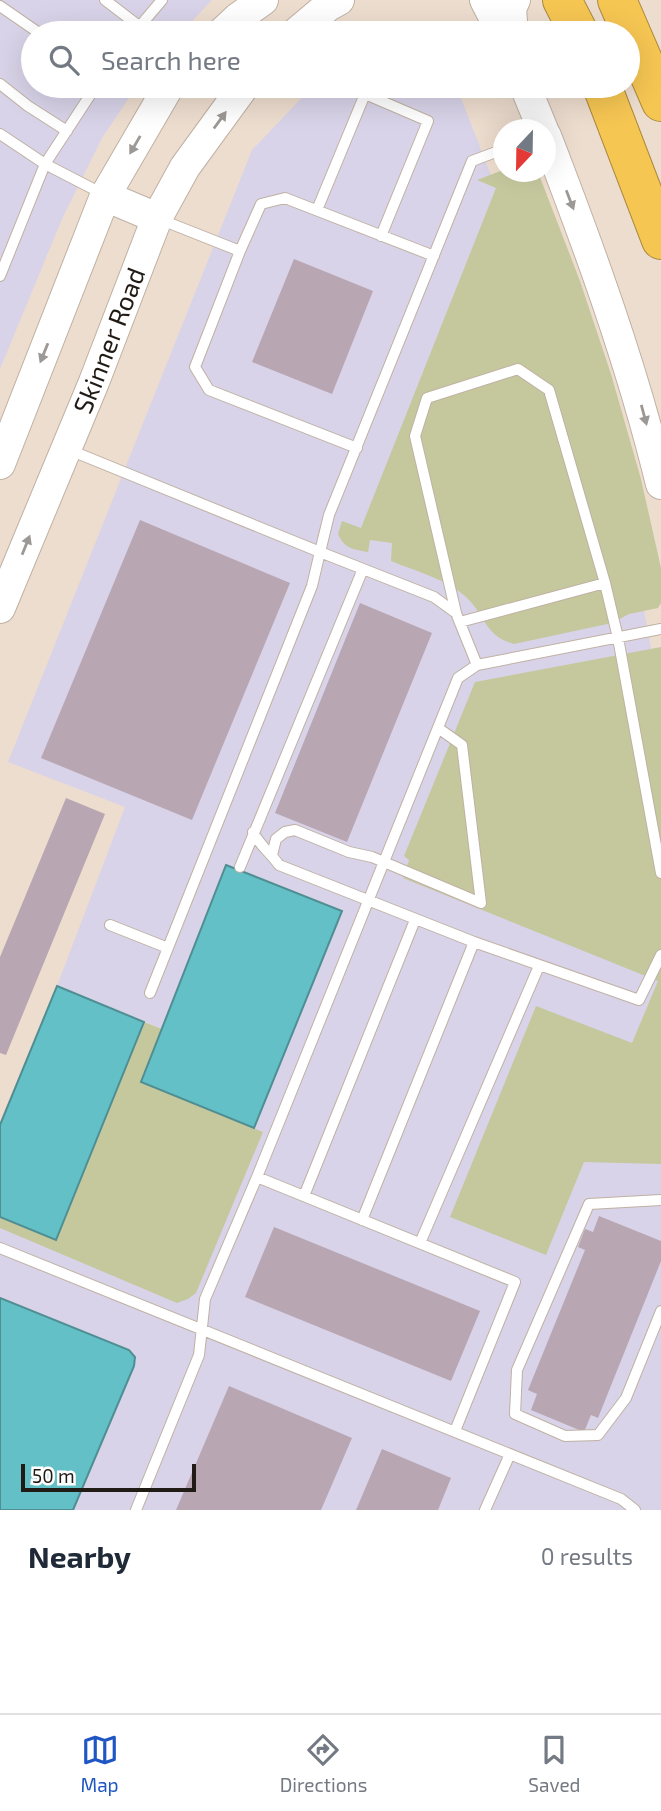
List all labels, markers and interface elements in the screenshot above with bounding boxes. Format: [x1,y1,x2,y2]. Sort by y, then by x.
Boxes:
search box [21,21,640,98]
icon: search [45,41,83,79]
text: Search here [101,44,241,75]
one-way arrow [213,110,227,129]
north arrow [493,119,556,182]
one-way arrow [129,135,141,154]
one-way arrow [565,189,576,210]
street label: Skinner Road [66,263,151,418]
one-way arrow [38,342,49,363]
one-way arrow [639,404,650,426]
one-way arrow [20,534,31,555]
scale bar [21,1461,196,1493]
text: 50 m [32,1464,75,1487]
text: Nearby [28,1538,131,1574]
text: 0 results [541,1542,633,1570]
tab: Map [81,1731,119,1796]
tab: Directions [280,1731,367,1796]
tab: Saved [528,1731,580,1796]

